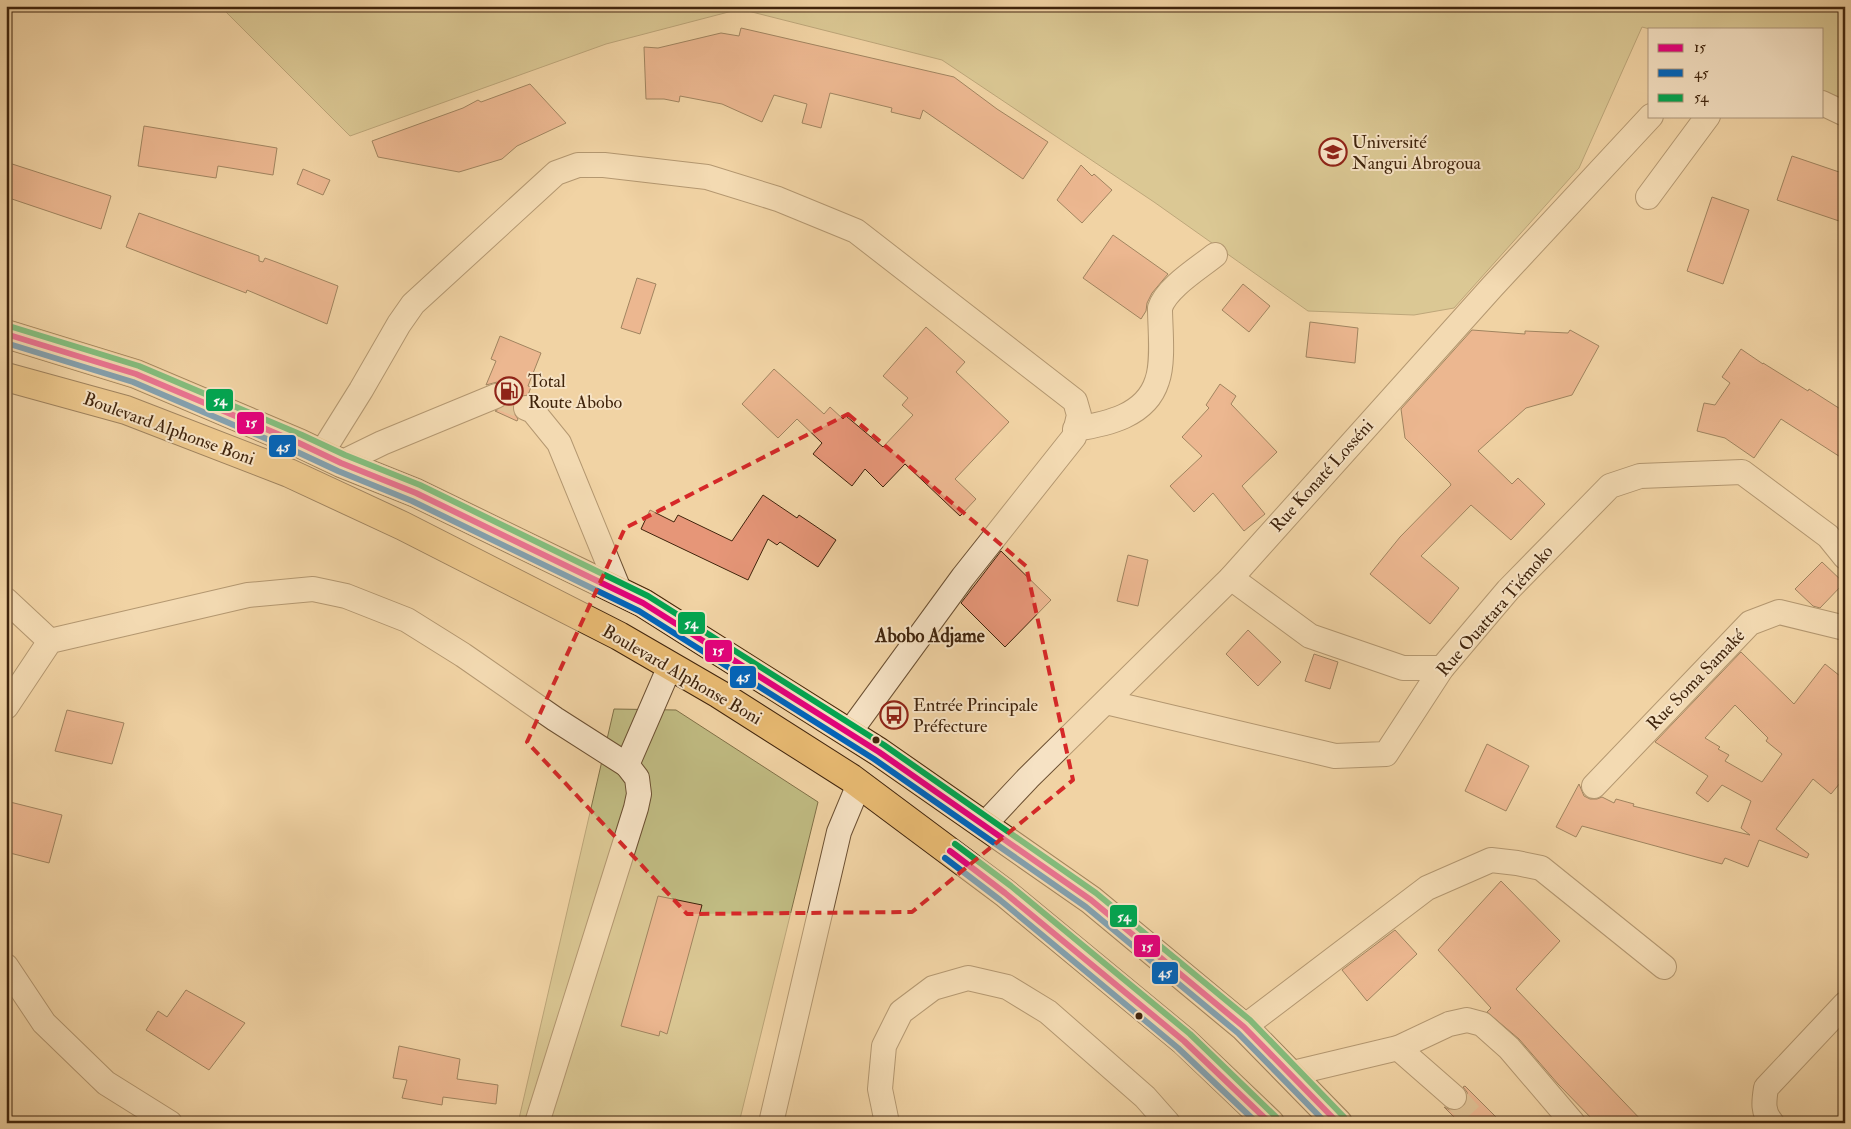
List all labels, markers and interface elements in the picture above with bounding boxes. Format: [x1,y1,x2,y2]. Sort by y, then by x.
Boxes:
legend [1648,28,1824,118]
text: 15 [1694,38,1706,57]
text: 45 [1694,64,1709,83]
text: 54 [1694,88,1709,107]
place label: Université Nangui Abrogoua [1352,131,1482,175]
school or university icon: Université Nangui Abrogoua [1318,137,1348,167]
place label: Total Route Abobo [528,370,623,414]
fuel station icon: Total Route Abobo [494,376,524,406]
street label: Boulevard Alphonse Boni [80,387,258,471]
line badge: 54 [205,388,234,412]
text: 54 [213,392,228,409]
line badge: 15 [236,411,265,435]
text: 15 [245,414,257,431]
street label: Rue Konaté Losséni [1265,415,1379,537]
line badge: 45 [268,434,297,458]
text: 45 [275,438,291,455]
street label: Rue Ouattara Tiémoko [1432,540,1559,681]
line badge: 54 [677,611,706,635]
text: 54 [684,615,699,632]
street label: Boulevard Alphonse Boni [598,620,766,730]
district label: Abobo Adjame [874,624,985,648]
street label: Rue Soma Samaké [1642,624,1750,735]
line badge: 15 [704,639,733,663]
text: 15 [712,642,724,659]
line badge: 45 [729,665,757,689]
text: 45 [735,668,751,685]
place label: Entrée Principale Préfecture [913,694,1039,738]
bus stop icon: Entrée Principale Préfecture [879,700,909,730]
unlabelled marker [871,735,881,745]
line badge: 54 [1109,904,1138,928]
text: 54 [1117,908,1132,925]
line badge: 15 [1133,934,1161,958]
text: 15 [1141,938,1153,955]
line badge: 45 [1151,961,1179,985]
text: 45 [1157,964,1173,981]
unlabelled marker [1134,1011,1144,1021]

